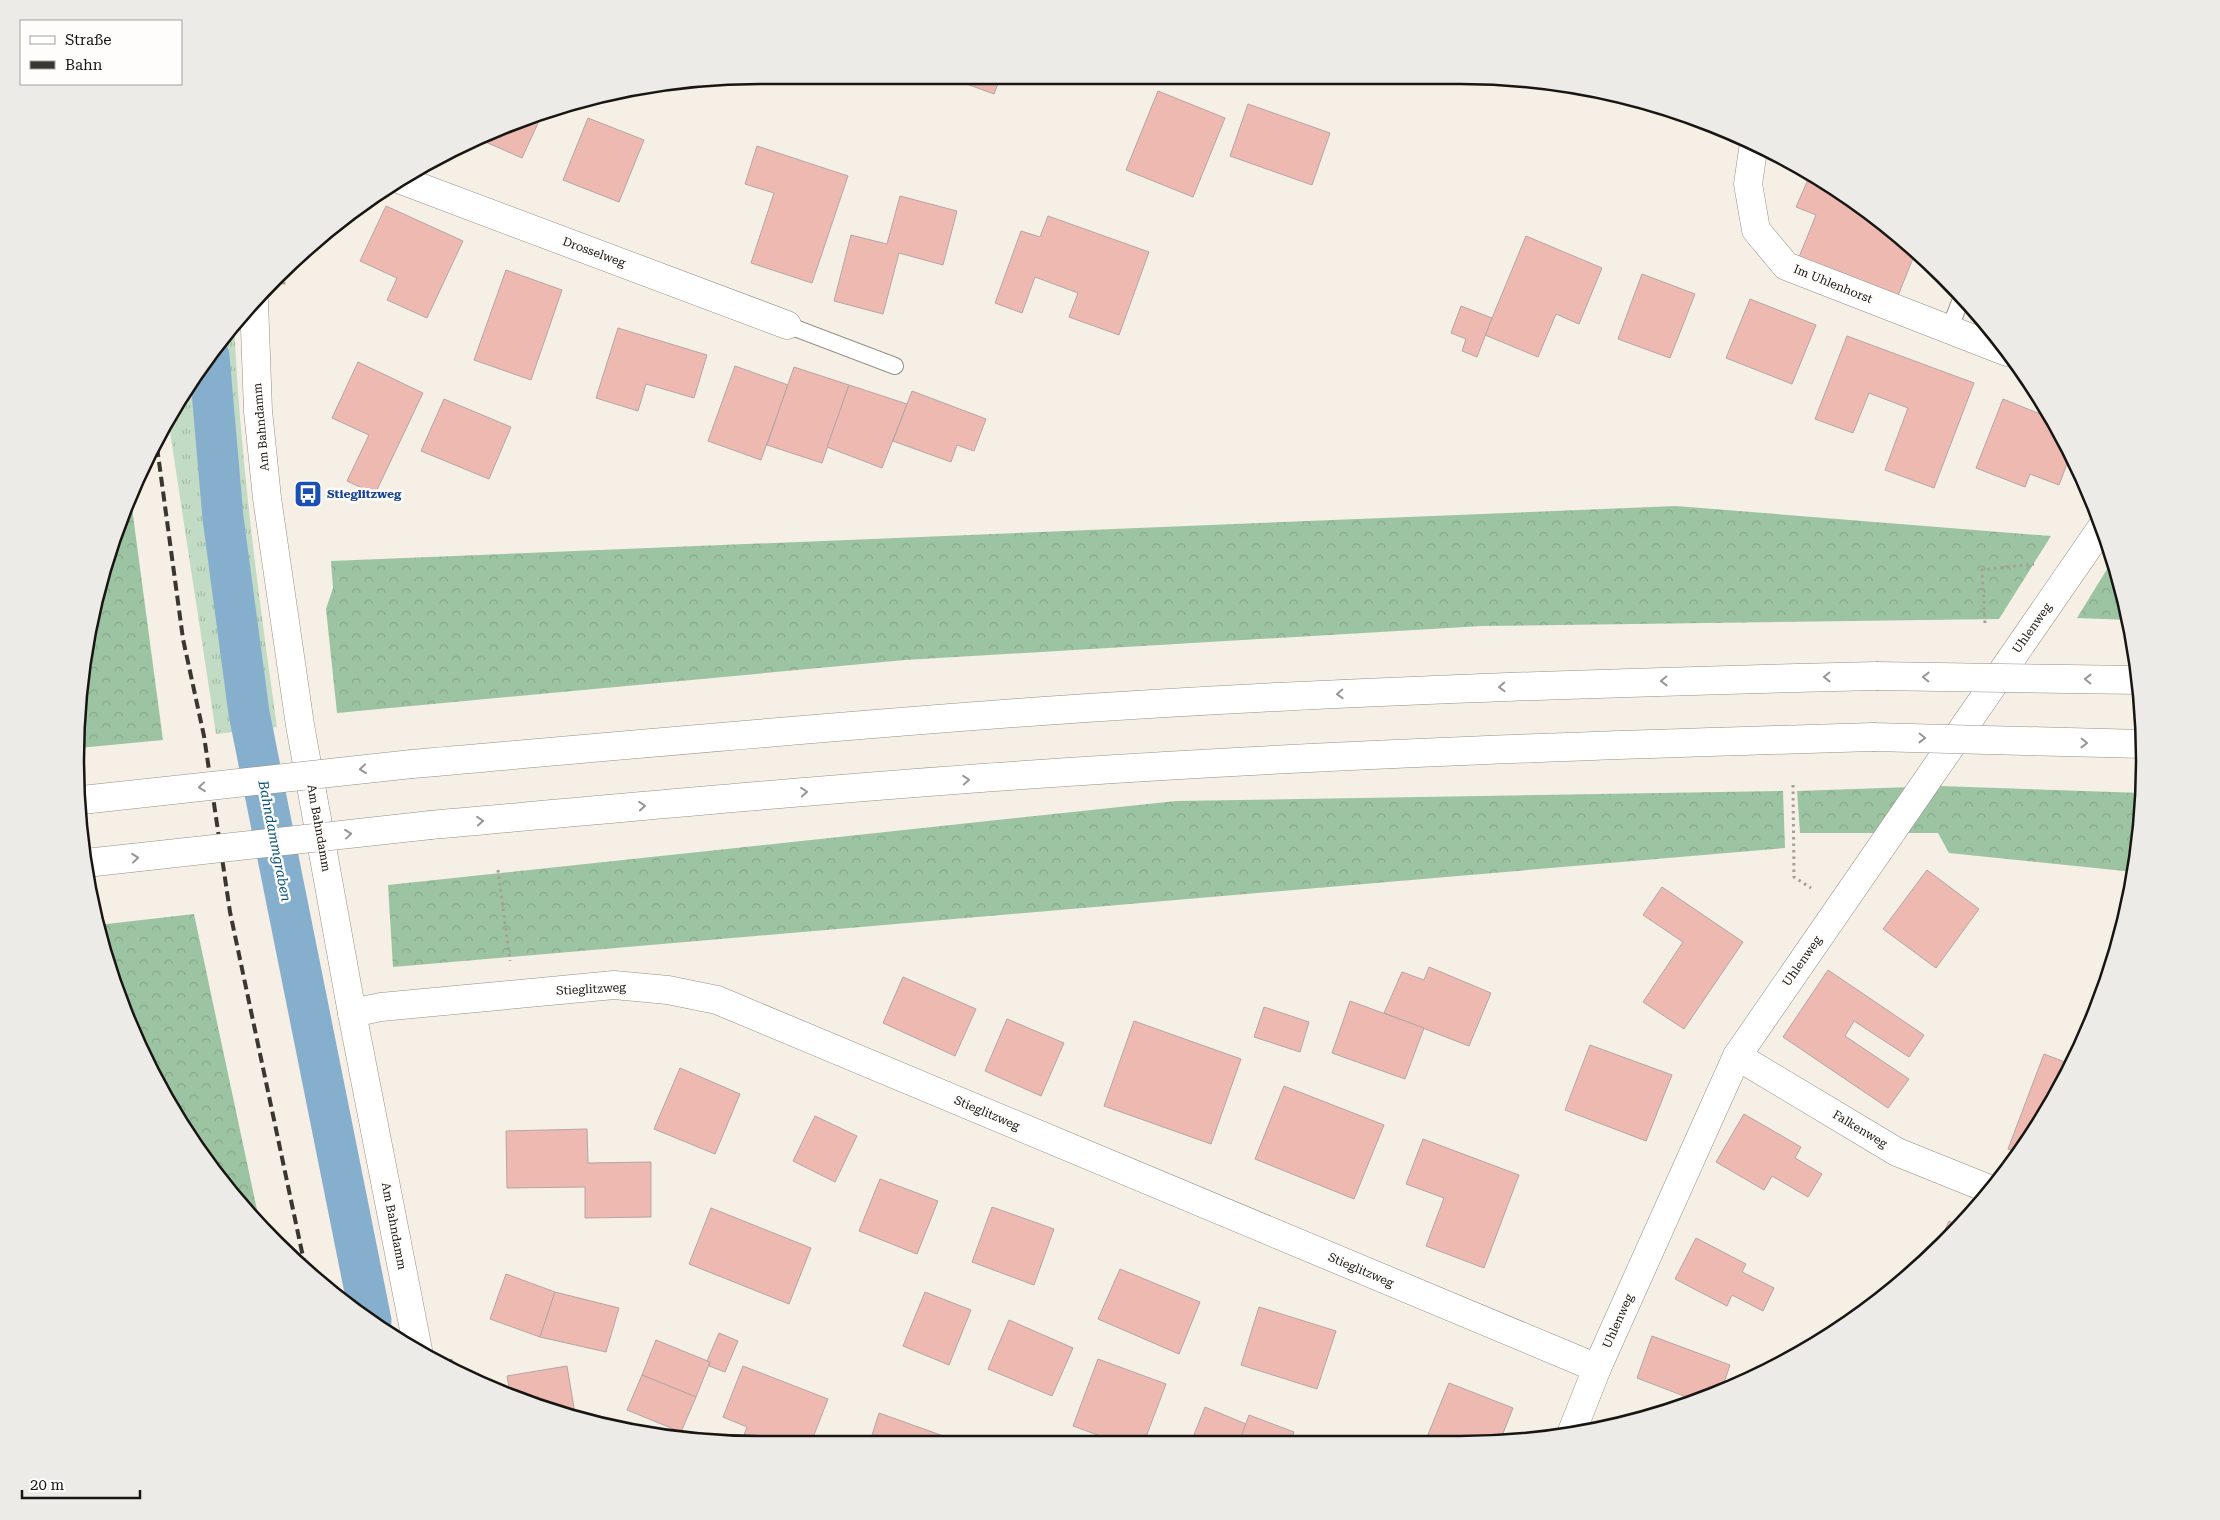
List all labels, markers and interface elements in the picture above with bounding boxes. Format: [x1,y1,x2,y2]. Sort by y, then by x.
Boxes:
legend [20,20,182,85]
text: Straße [65,31,112,49]
text: Bahn [65,56,103,74]
street label: Drosselweg [561,234,628,270]
street label: Im Uhlenhorst [1792,262,1875,306]
street label: Am Bahndamm [250,382,272,472]
bus stop icon: Stieglitzweg [293,479,323,509]
place label: Stieglitzweg [327,487,402,501]
street label: Uhlenweg [2010,600,2055,656]
one-way arrow [1823,672,1830,682]
one-way arrow [1922,672,1930,682]
one-way arrow [2084,674,2092,684]
one-way arrow [1660,676,1668,686]
one-way arrow [1498,681,1506,692]
one-way arrow [1336,689,1344,700]
one-way arrow [1918,733,1926,744]
one-way arrow [2081,737,2089,748]
one-way arrow [359,763,367,774]
one-way arrow [962,774,970,785]
water label: Bahndammgraben [255,778,295,903]
one-way arrow [197,781,205,792]
street label: Am Bahndamm [304,783,334,873]
one-way arrow [800,786,808,797]
one-way arrow [638,801,646,812]
one-way arrow [476,816,484,827]
one-way arrow [345,829,353,840]
one-way arrow [131,853,139,864]
street label: Uhlenweg [1780,933,1825,989]
street label: Stieglitzweg [556,980,626,998]
street label: Stieglitzweg [952,1093,1022,1133]
street label: Falkenweg [1830,1107,1890,1151]
street label: Am Bahndamm [379,1181,409,1271]
street label: Stieglitzweg [1326,1250,1396,1290]
street label: Uhlenweg [1600,1291,1636,1350]
scale bar [22,1468,140,1500]
text: 20 m [30,1476,65,1494]

